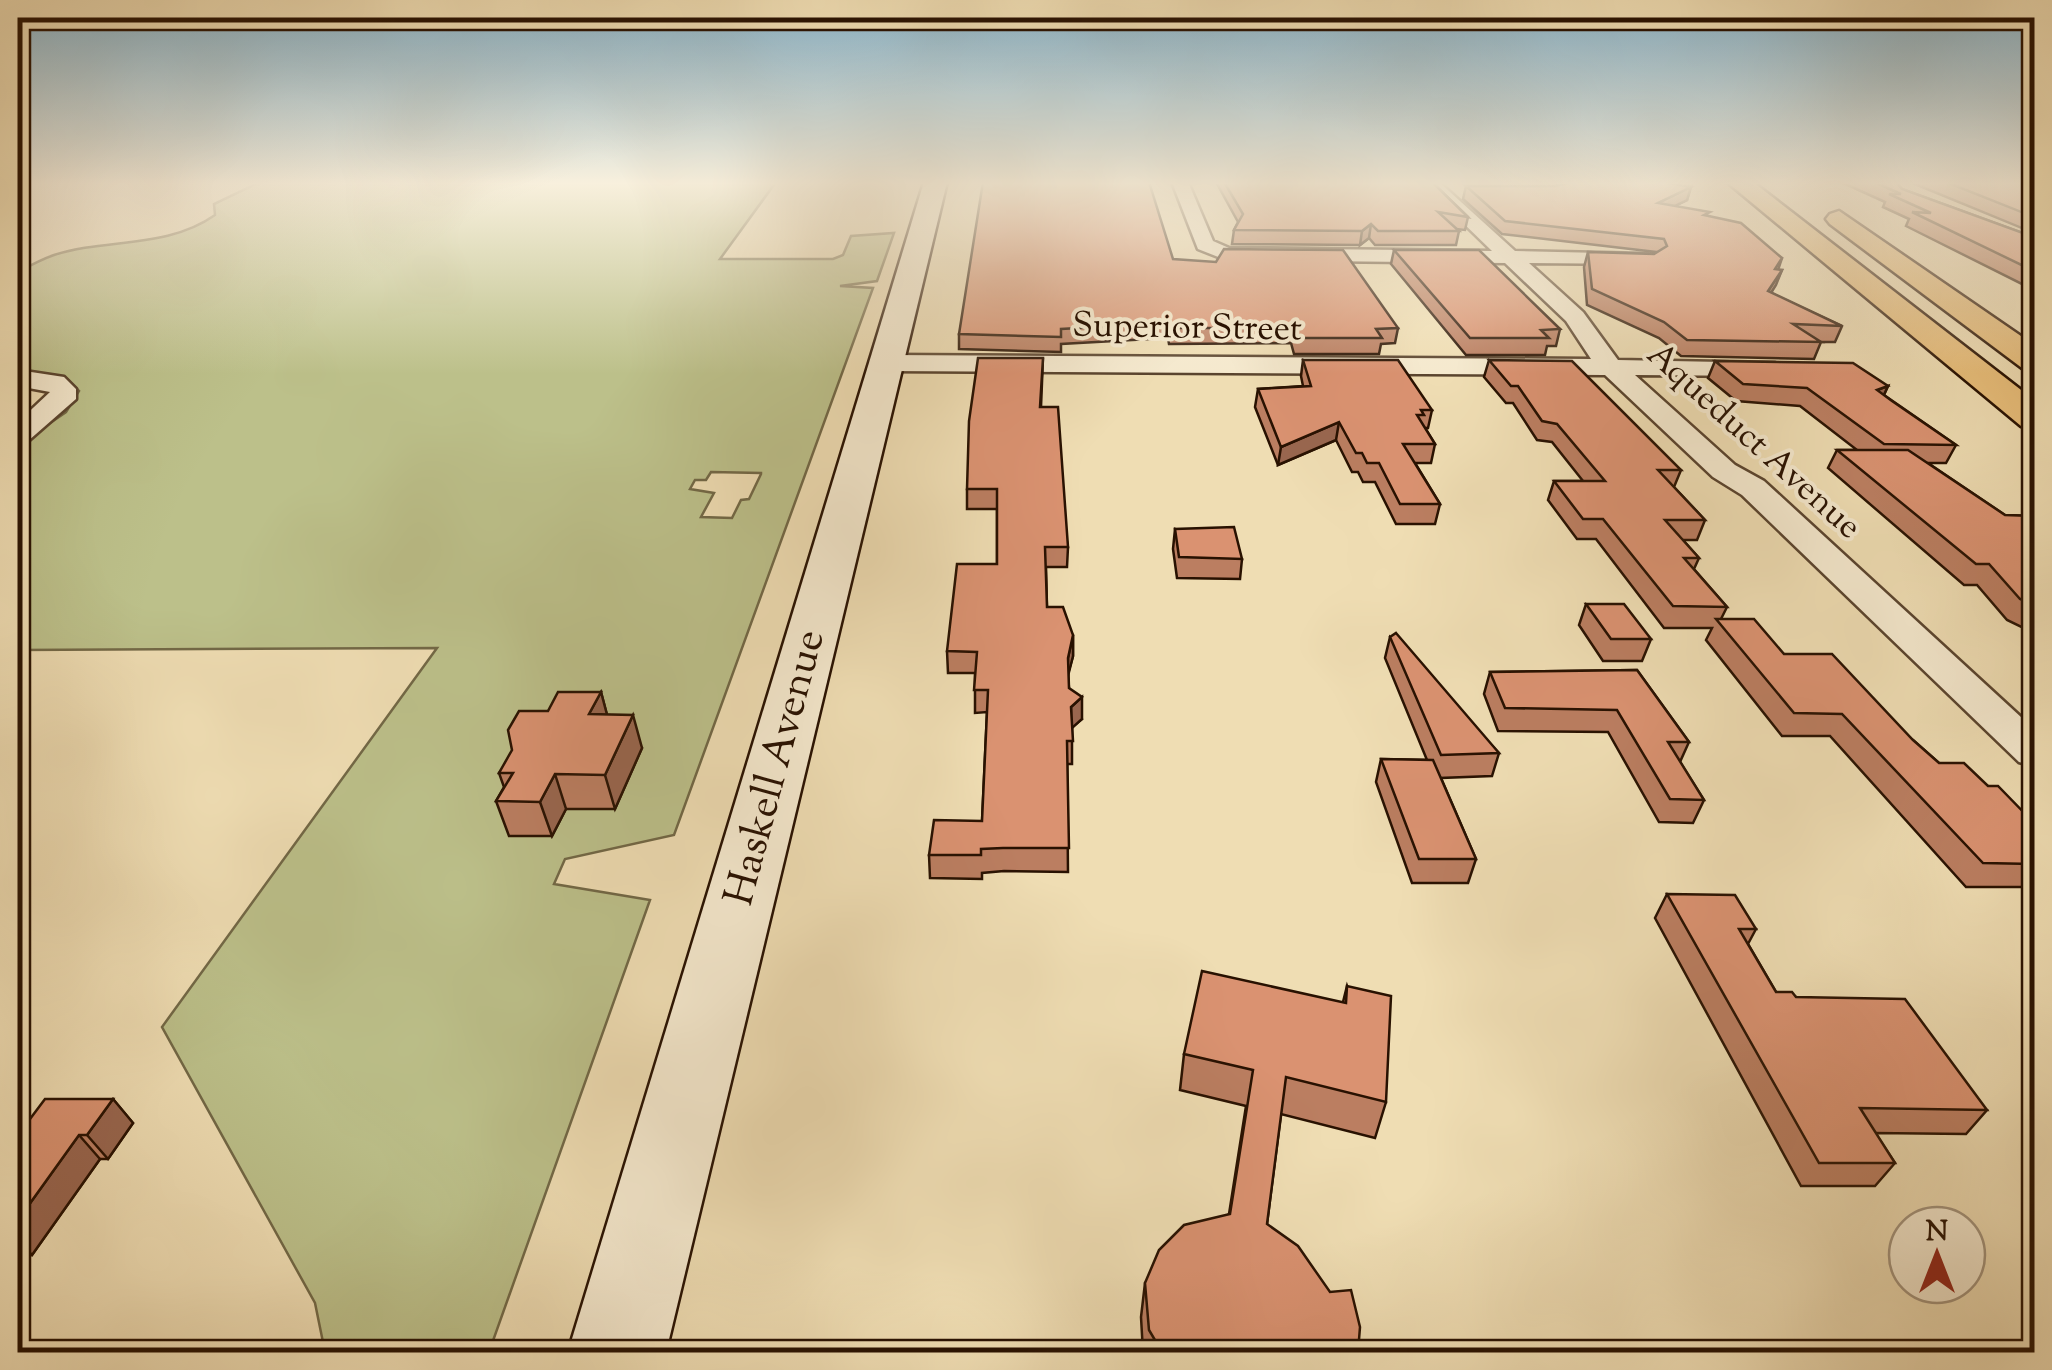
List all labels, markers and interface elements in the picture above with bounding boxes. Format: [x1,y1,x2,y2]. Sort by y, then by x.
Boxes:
street label: Superior Street [1072,301,1302,357]
street label: Aqueduct Avenue [1634,331,1872,553]
street label: Haskell Avenue [711,623,843,913]
north arrow [1887,1205,1987,1305]
text: N [1926,1213,1948,1253]

